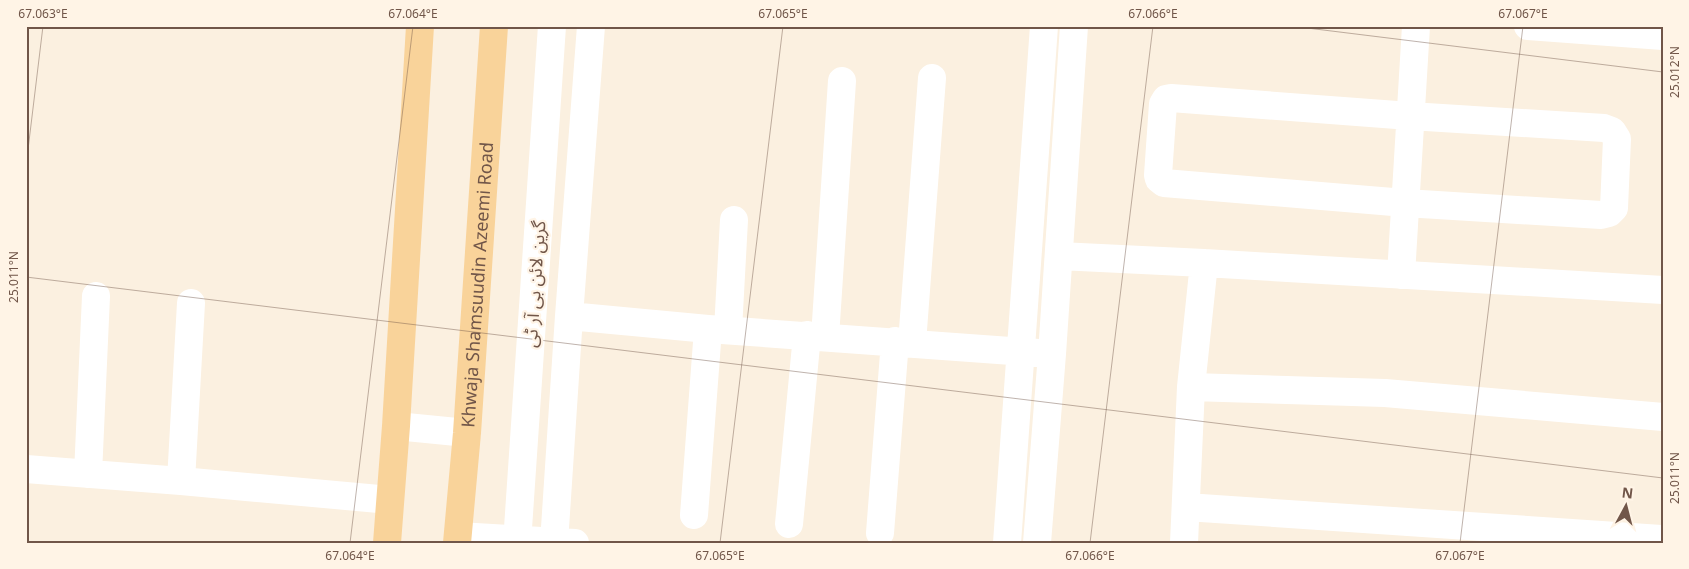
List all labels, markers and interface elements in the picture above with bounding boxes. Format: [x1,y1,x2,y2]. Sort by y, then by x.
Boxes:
text: 67.063°E [18,5,68,22]
text: 67.064°E [388,5,438,22]
text: 67.065°E [758,5,808,22]
text: 67.066°E [1128,5,1178,22]
text: 67.067°E [1498,5,1548,22]
text: 25.012°N [1666,46,1683,98]
street label: Khwaja Shamsuudin Azeemi Road [455,141,498,428]
street label: گرین لائن بی آر ٹی [518,219,550,348]
text: 25.011°N [5,251,22,303]
text: 25.011°N [1666,452,1683,504]
north arrow [1602,482,1652,532]
text: N [1621,482,1634,503]
text: 67.064°E [325,547,375,564]
text: 67.065°E [695,547,745,564]
text: 67.066°E [1065,547,1115,564]
text: 67.067°E [1435,547,1485,564]

